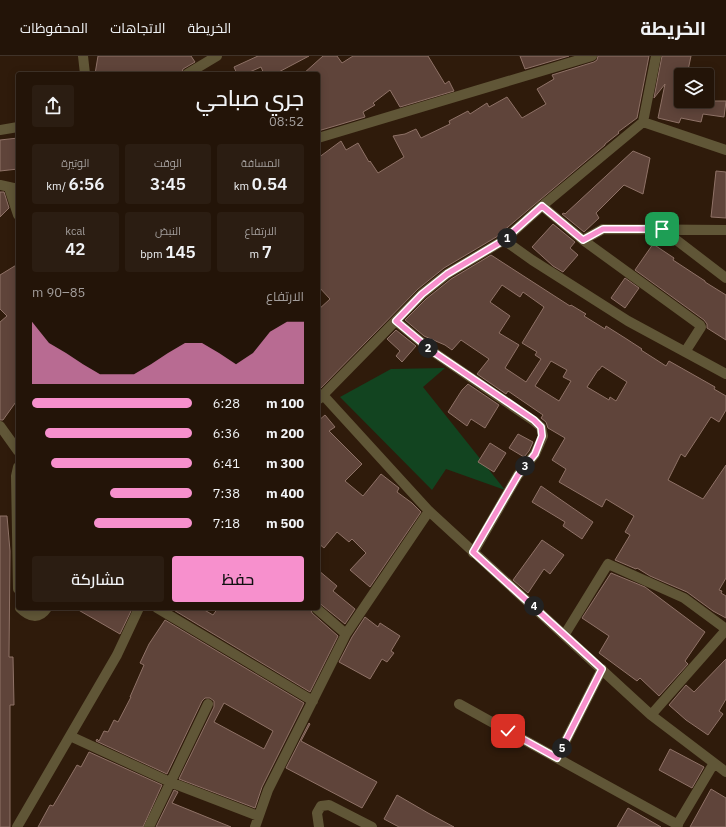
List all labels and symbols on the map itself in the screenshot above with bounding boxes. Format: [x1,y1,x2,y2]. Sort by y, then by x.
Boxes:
pin [645,212,679,246]
pin: 1 [497,228,517,248]
pin: 2 [418,338,438,358]
pin: 3 [515,456,535,476]
pin: 4 [524,596,544,616]
pin [491,714,525,748]
pin: 5 [552,738,572,758]

